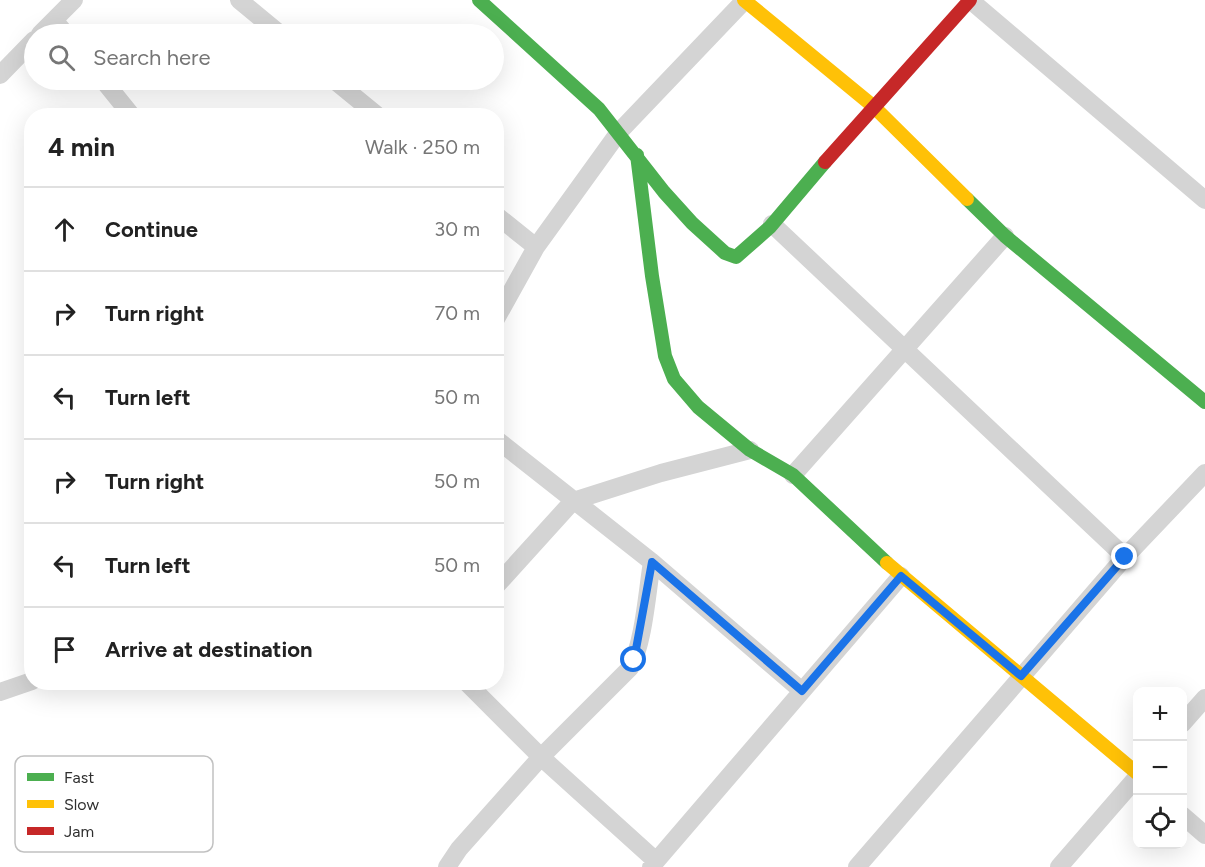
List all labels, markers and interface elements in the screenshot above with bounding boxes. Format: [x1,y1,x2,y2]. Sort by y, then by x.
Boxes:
search box [24,24,504,90]
icon: search [45,41,78,74]
text: Search here [93,44,211,71]
text: 4 min [48,131,115,163]
text: Walk · 250 m [365,135,480,159]
icon: ahead [48,213,81,246]
text: Continue [105,216,198,243]
text: 30 m [434,217,480,241]
icon: right [48,297,81,330]
text: Turn right [105,300,204,327]
text: 70 m [434,301,480,325]
icon: left [48,381,81,414]
text: Turn left [105,384,191,411]
text: 50 m [434,385,480,409]
icon: right [48,465,81,498]
text: Turn right [105,468,204,495]
text: 50 m [434,469,480,493]
route end [1111,543,1137,569]
icon: left [48,549,81,582]
text: Turn left [105,552,191,579]
text: 50 m [434,553,480,577]
icon: arrive [48,633,81,666]
text: Arrive at destination [105,636,313,663]
route start [620,646,646,672]
map controls [1133,687,1187,849]
button: + [1133,687,1187,741]
button: − [1133,741,1187,795]
legend [15,756,213,852]
text: Fast [64,768,94,787]
text: Slow [64,795,99,814]
button: locate [1133,795,1187,849]
text: Jam [64,822,94,841]

